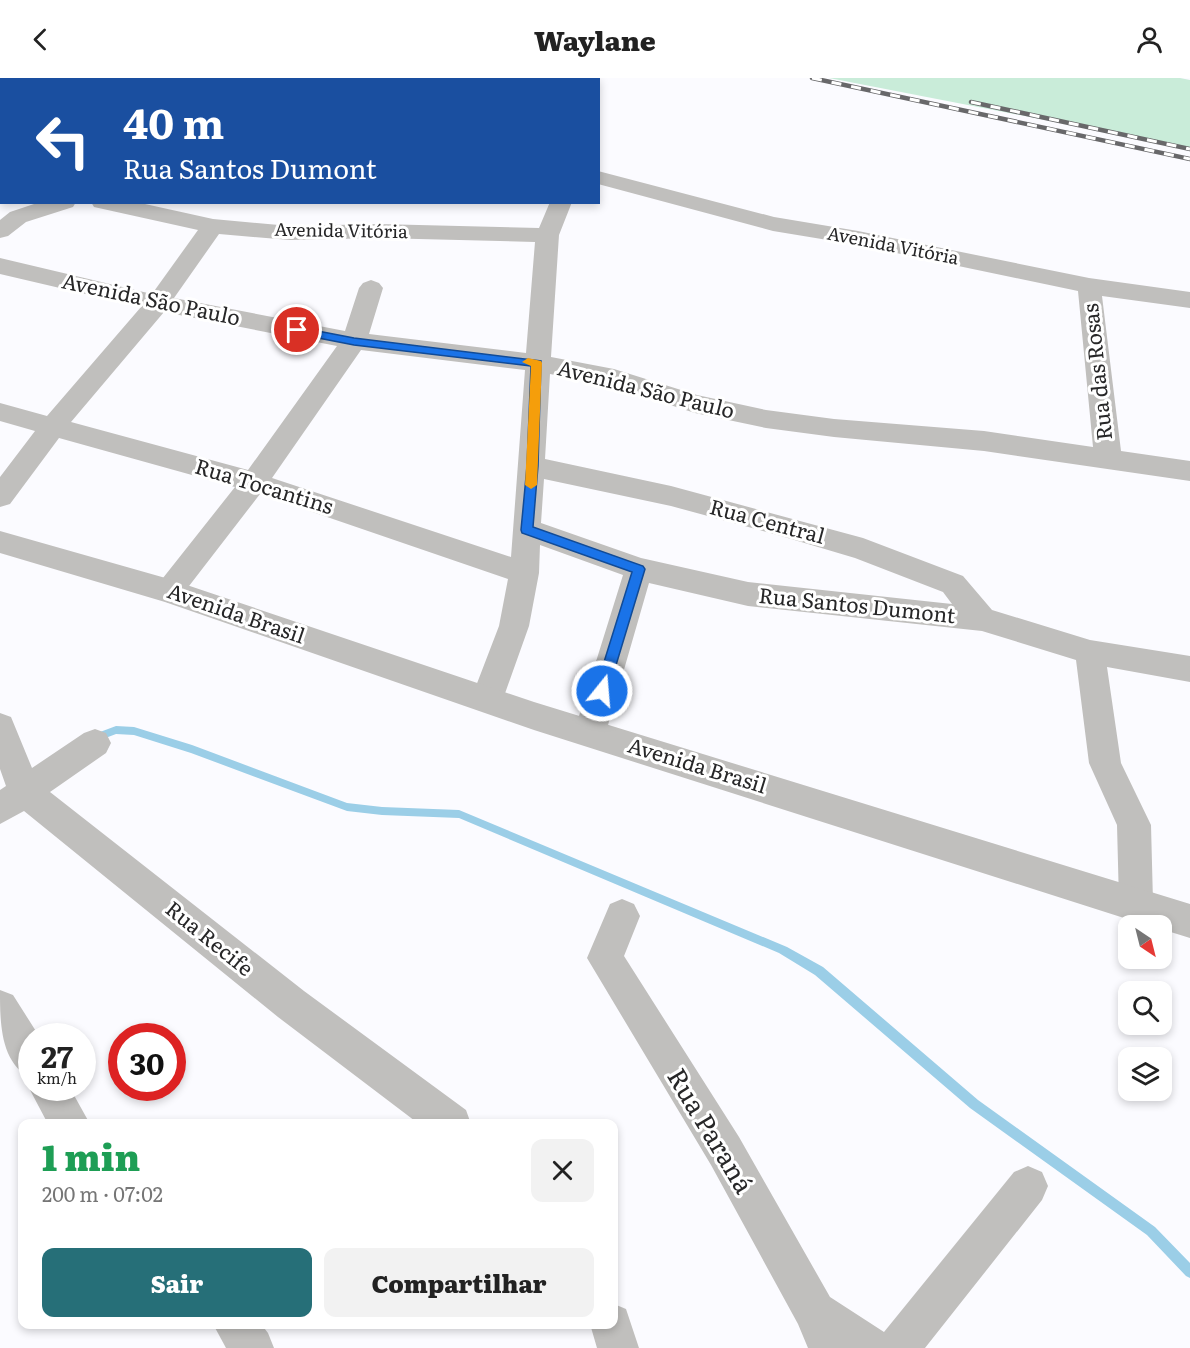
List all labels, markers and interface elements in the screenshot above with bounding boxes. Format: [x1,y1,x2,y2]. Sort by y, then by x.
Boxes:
text: Waylane [534,19,656,59]
icon: back [24,23,57,56]
icon: person [1133,23,1166,56]
text: 40 m [123,90,224,152]
icon: left [24,102,102,180]
text: Rua Santos Dumont [123,147,377,187]
street label: Avenida Vitória [274,215,408,244]
street label: Avenida Vitória [825,219,962,271]
street label: Avenida São Paulo [60,264,243,332]
street label: Rua das Rosas [1073,302,1118,442]
pin [271,304,322,355]
icon: arrive [280,313,313,346]
street label: Avenida São Paulo [555,351,738,425]
street label: Rua Tocantins [192,449,338,520]
street label: Rua Central [707,489,829,550]
street label: Avenida Brasil [164,574,310,650]
street label: Rua Santos Dumont [757,578,958,629]
position arrow [570,659,634,723]
street label: Avenida Brasil [624,728,771,799]
street label: Rua Recife [160,892,261,982]
north arrow [1118,915,1172,969]
map controls [1118,915,1172,1101]
button: search [1118,981,1172,1035]
speed limit sign: 30 [108,1023,186,1101]
text: 27 [41,1033,73,1077]
button: layers [1118,1047,1172,1101]
street label: Rua Paraná [659,1060,765,1200]
text: km/h [37,1066,77,1089]
text: 1 min [42,1129,140,1182]
button: close [531,1139,594,1202]
text: 200 m · 07:02 [42,1178,163,1208]
button: Sair [42,1248,312,1317]
button: Compartilhar [324,1248,594,1317]

